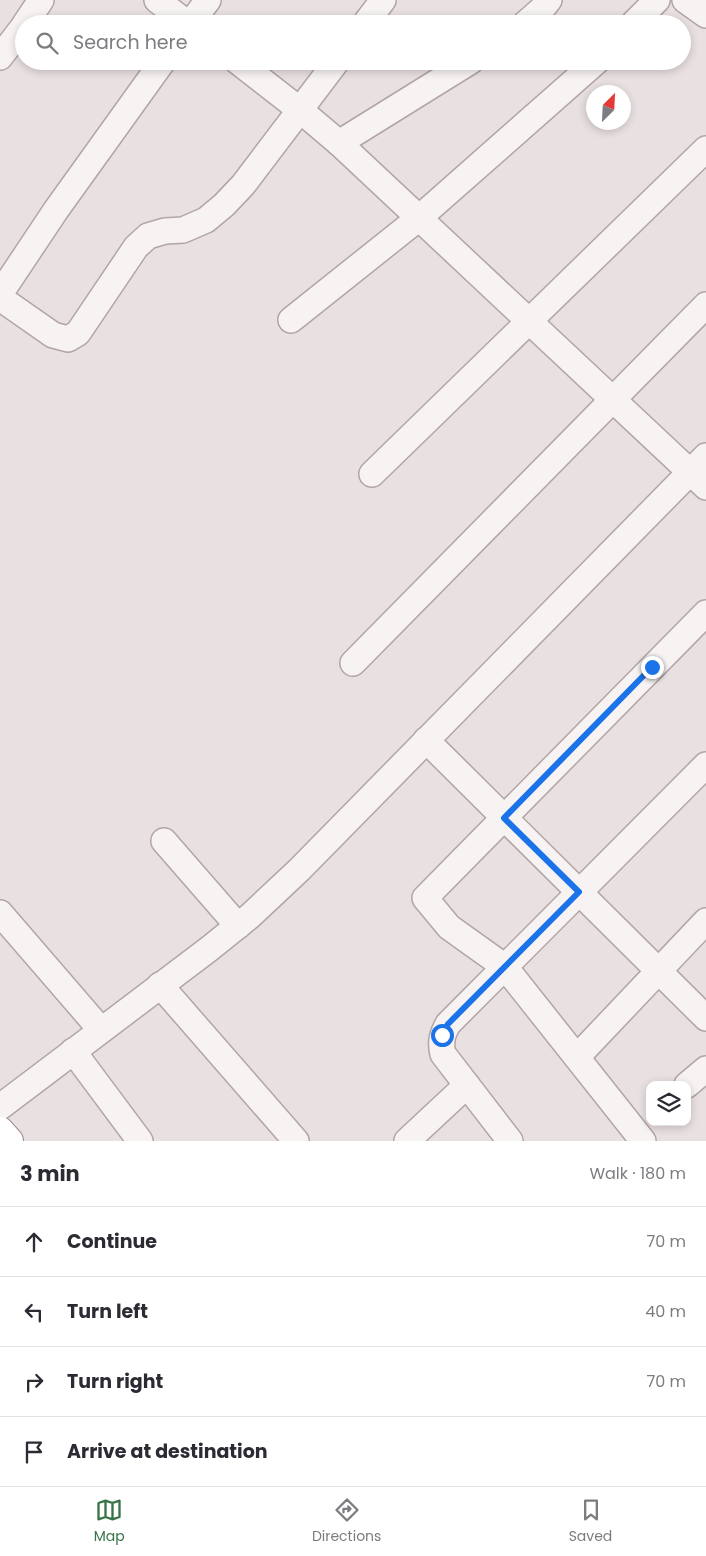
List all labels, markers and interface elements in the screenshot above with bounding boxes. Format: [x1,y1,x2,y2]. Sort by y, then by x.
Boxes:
search box [15,15,691,70]
icon: search [33,29,61,57]
text: Search here [73,29,187,56]
north arrow [586,85,631,130]
route end [641,656,664,679]
route start [431,1024,454,1047]
map controls [646,1081,691,1126]
button: layers [646,1081,691,1126]
text: 3 min [20,1159,80,1188]
text: Walk · 180 m [589,1162,686,1185]
icon: ahead [20,1228,48,1256]
text: Continue [67,1228,157,1255]
text: 70 m [646,1230,686,1253]
icon: left [20,1298,48,1326]
text: Turn left [67,1298,148,1325]
text: 40 m [645,1300,686,1323]
icon: right [20,1368,48,1396]
text: Turn right [67,1368,163,1395]
text: 70 m [646,1370,686,1393]
icon: arrive [20,1438,48,1466]
text: Arrive at destination [67,1438,268,1465]
tab: Map [94,1496,125,1547]
tab: Directions [312,1496,381,1547]
tab: Saved [569,1496,612,1547]

